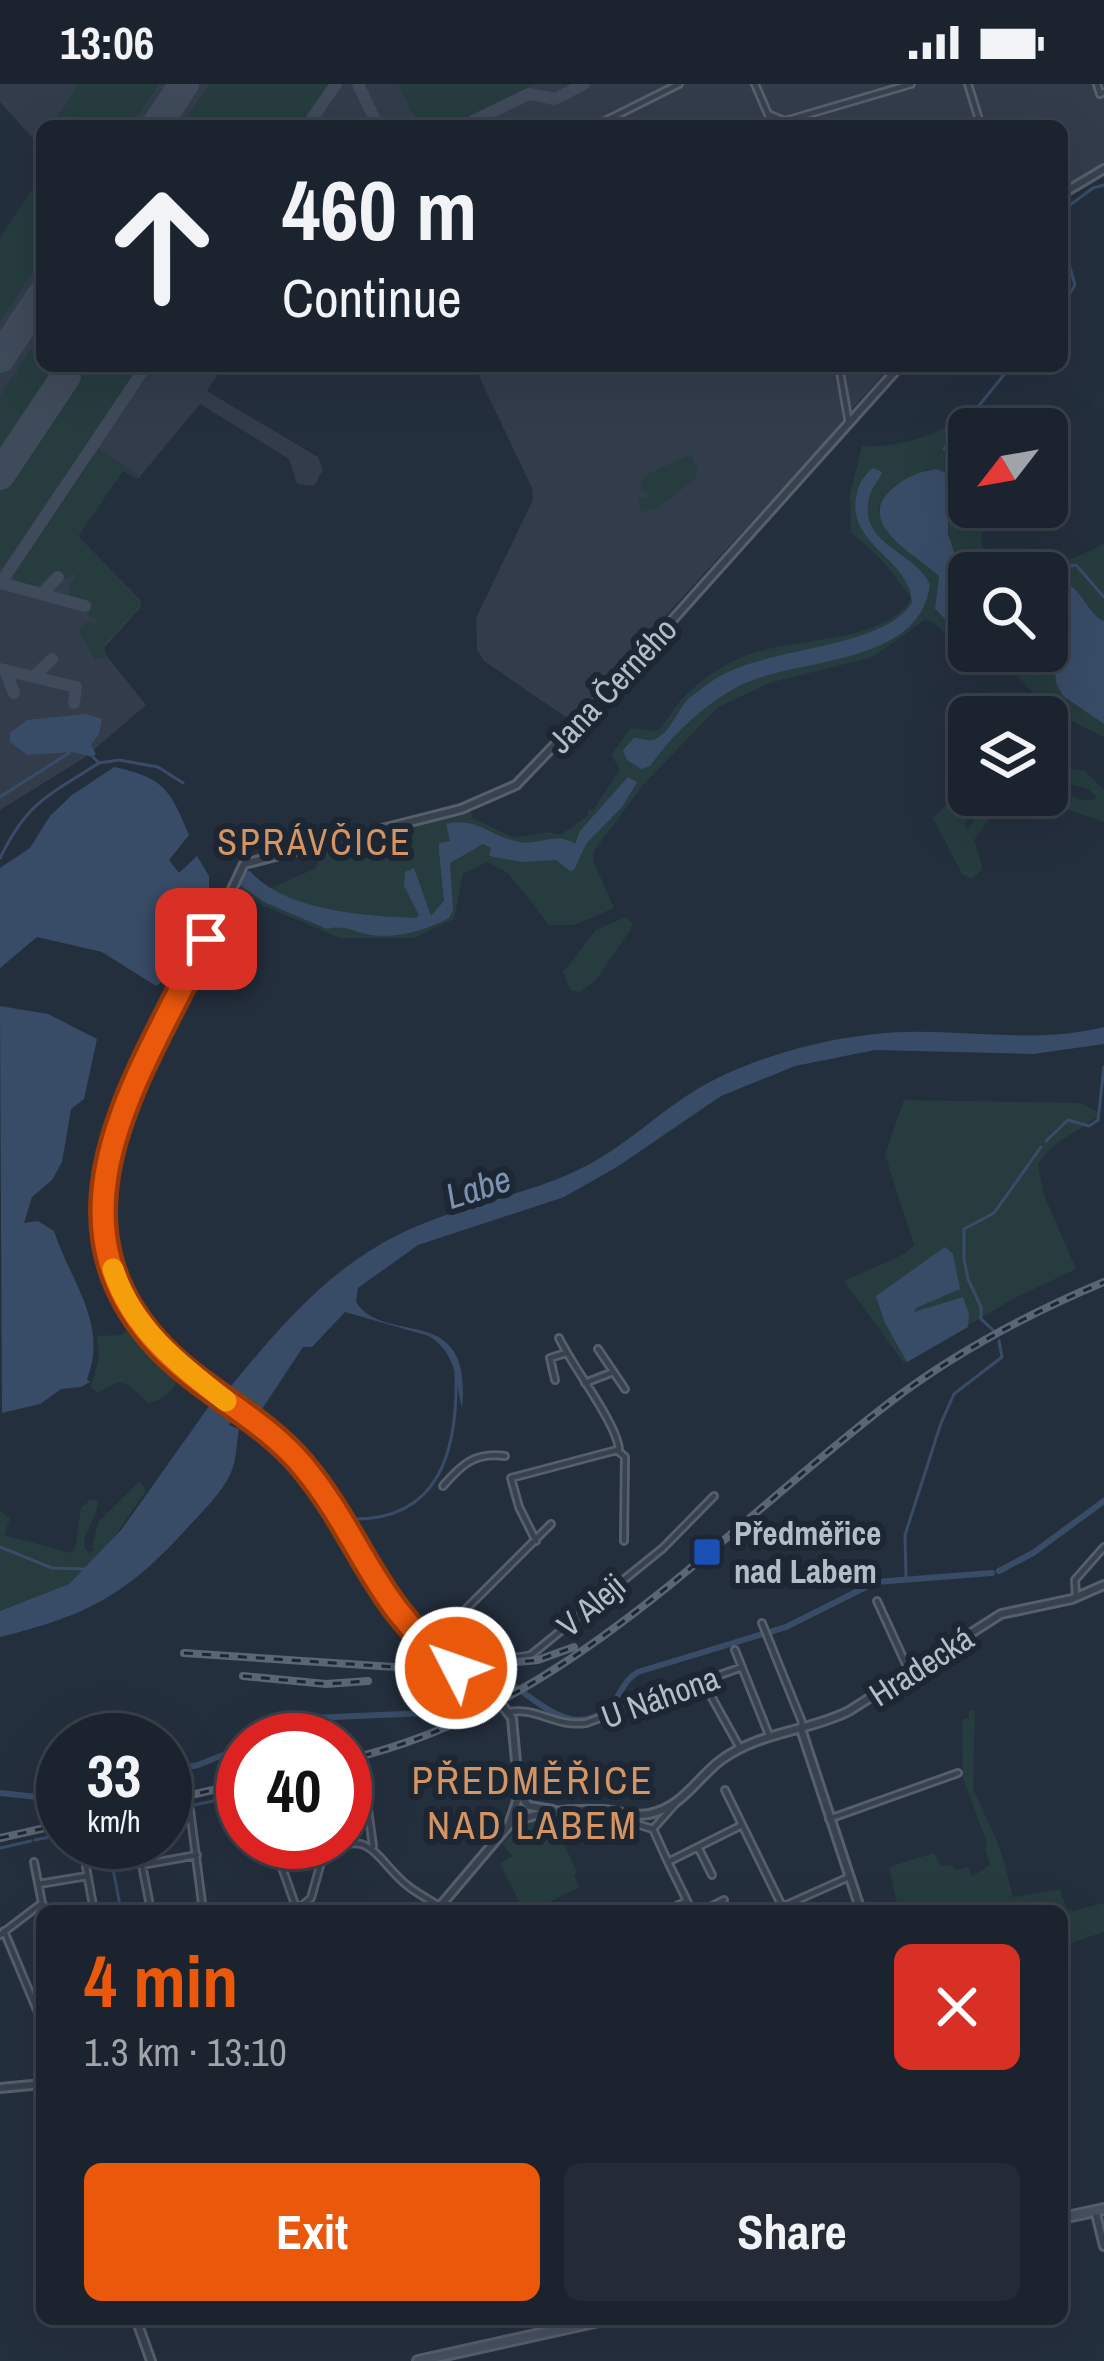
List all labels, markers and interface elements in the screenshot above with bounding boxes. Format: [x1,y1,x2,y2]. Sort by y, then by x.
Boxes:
text: 13:06 [60,12,154,73]
text: 460 m [282,153,477,266]
icon: ahead [84,168,240,324]
text: Continue [282,261,462,334]
north arrow [948,408,1068,528]
map controls [948,408,1068,816]
button: search [948,552,1068,672]
street label: Jana Černého [538,608,686,762]
button: layers [948,696,1068,816]
district label: SPRÁVČICE [217,818,413,866]
pin [155,888,257,990]
icon: arrive [173,906,239,972]
water label: Labe [439,1154,517,1220]
place label: Předměřice nad Labem [734,1511,881,1593]
marker: Předměřice nad Labem [691,1536,723,1568]
street label: V Aleji [547,1563,635,1647]
position arrow [393,1605,519,1731]
street label: Hradecká [860,1616,982,1716]
street label: U Náhona [595,1655,725,1739]
speed limit sign: 40 [216,1713,372,1869]
text: 33 [87,1735,141,1816]
district label: PŘEDMĚŘICE NAD LABEM [411,1754,655,1851]
text: km/h [87,1801,141,1841]
text: 4 min [84,1932,238,2029]
button: close [894,1944,1020,2070]
text: 1.3 km · 13:10 [84,2026,287,2078]
button: Exit [84,2163,540,2301]
button: Share [564,2163,1020,2301]

